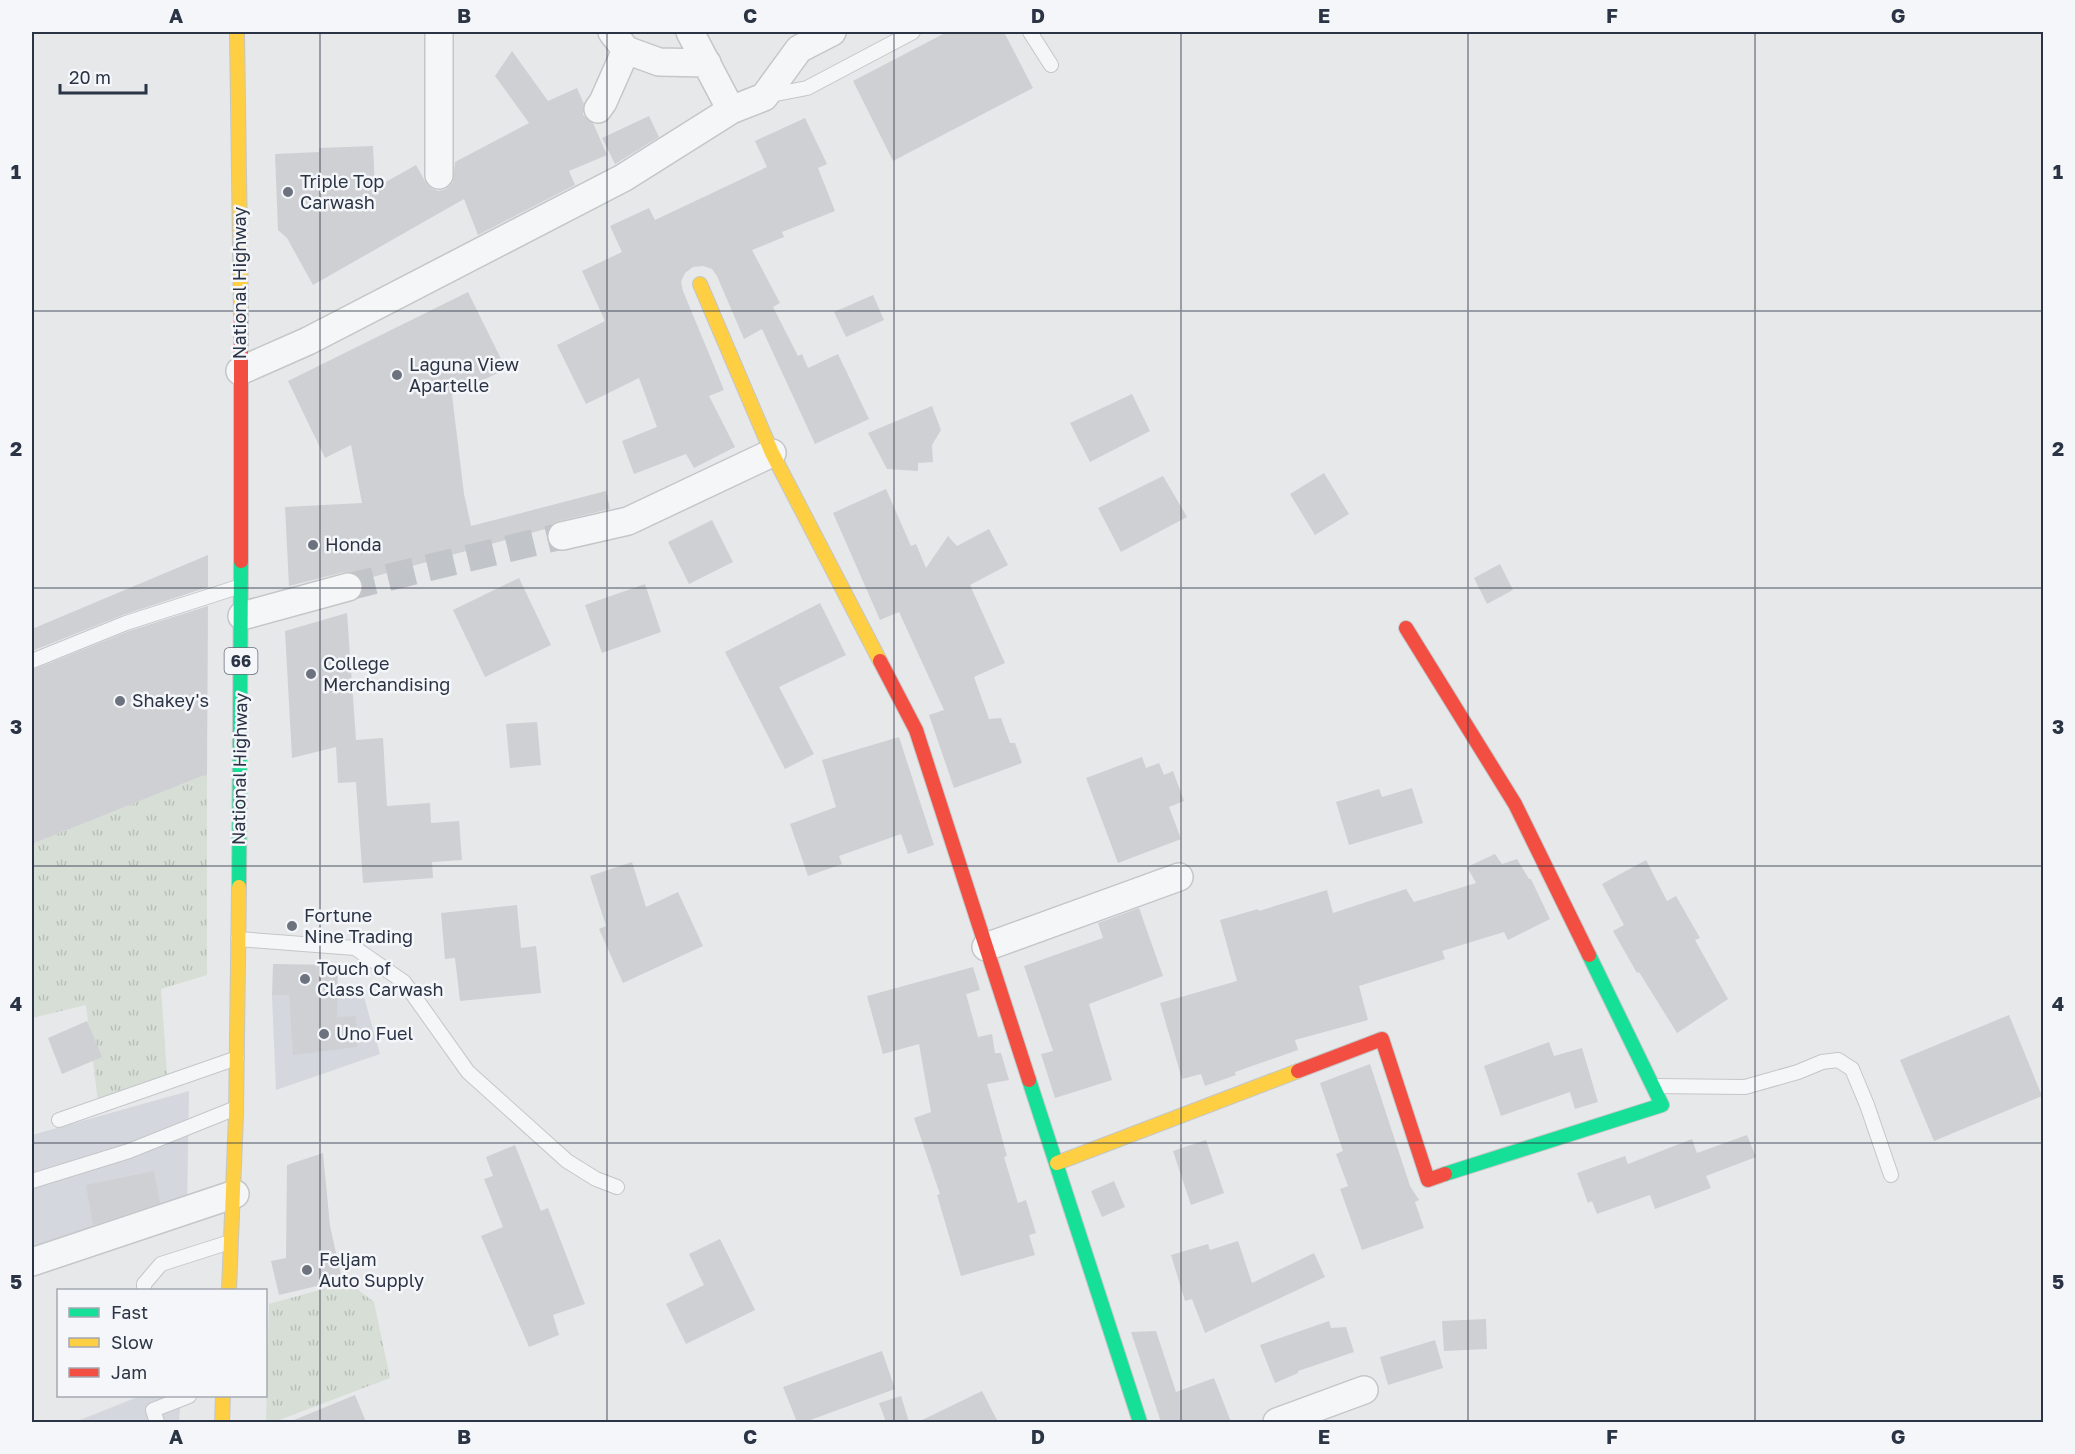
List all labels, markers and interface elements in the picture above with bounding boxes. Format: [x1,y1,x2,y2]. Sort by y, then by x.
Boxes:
text: A [169,3,183,27]
text: B [457,3,471,27]
text: C [743,3,757,27]
text: D [1031,3,1045,27]
text: E [1318,3,1330,27]
text: F [1606,3,1618,27]
text: G [1891,3,1905,27]
scale bar [60,57,146,95]
text: 20 m [69,66,111,88]
text: 1 [11,159,21,183]
text: 1 [2053,159,2063,183]
place label: Triple Top Carwash [300,170,384,213]
marker: Triple Top Carwash [281,185,295,199]
street label: National Highway [228,207,250,359]
place label: Laguna View Apartelle [409,353,519,396]
marker: Laguna View Apartelle [390,368,404,382]
text: 2 [10,436,22,460]
text: 2 [2052,436,2064,460]
place label: Honda [325,533,382,555]
marker: Honda [306,538,320,552]
road number: 66 [224,648,258,674]
place label: College Merchandising [323,652,450,695]
marker: College Merchandising [304,667,318,681]
place label: Shakey's [132,689,209,711]
street label: National Highway [227,693,251,845]
marker: Shakey's [113,694,127,708]
text: 3 [10,714,22,738]
text: 3 [2052,714,2064,738]
place label: Fortune Nine Trading [304,904,413,947]
marker: Fortune Nine Trading [285,919,299,933]
place label: Touch of Class Carwash [317,957,444,1000]
marker: Touch of Class Carwash [298,972,312,986]
text: 4 [10,991,22,1015]
text: 4 [2052,991,2064,1015]
place label: Uno Fuel [336,1022,414,1044]
marker: Uno Fuel [317,1027,331,1041]
place label: Feljam Auto Supply [319,1248,424,1291]
marker: Feljam Auto Supply [300,1263,314,1277]
text: 5 [10,1269,22,1293]
text: 5 [2052,1269,2064,1293]
legend [57,1289,267,1397]
text: Fast [111,1301,148,1323]
text: Slow [111,1331,154,1353]
text: Jam [111,1361,147,1383]
text: A [169,1424,183,1448]
text: B [457,1424,471,1448]
text: C [743,1424,757,1448]
text: D [1031,1424,1045,1448]
text: E [1318,1424,1330,1448]
text: F [1606,1424,1618,1448]
text: G [1891,1424,1905,1448]

